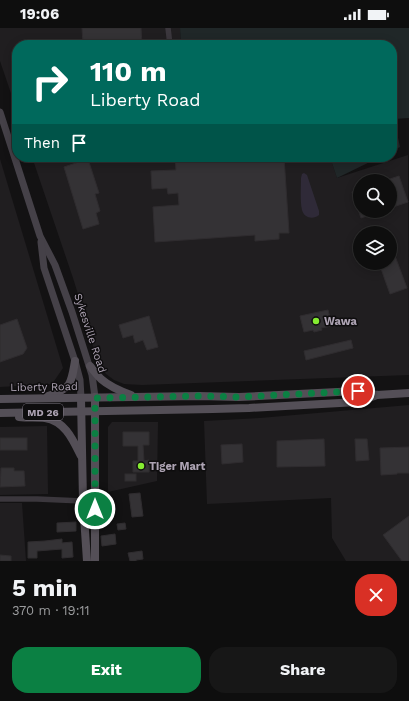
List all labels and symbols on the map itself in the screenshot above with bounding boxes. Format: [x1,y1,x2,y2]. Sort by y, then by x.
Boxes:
street label: Sykesville Road [71,292,109,374]
place label: Wawa [324,315,358,328]
marker: Wawa [311,316,321,326]
pin [341,374,375,408]
street label: Liberty Road [10,380,78,394]
road number: MD 26 [23,404,63,420]
place label: Tiger Mart [149,460,205,473]
marker: Tiger Mart [136,461,146,471]
position arrow [74,488,116,530]

